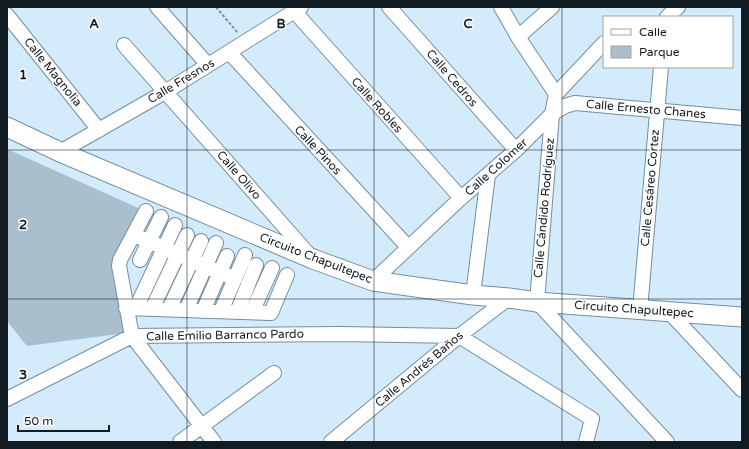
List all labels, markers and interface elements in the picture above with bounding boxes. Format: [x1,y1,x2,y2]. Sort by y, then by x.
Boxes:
text: A [89,16,99,32]
text: B [276,16,286,32]
text: C [463,16,473,32]
legend [603,16,733,68]
text: Calle [639,25,667,39]
street label: Calle Magnolia [21,35,85,109]
text: Parque [639,45,680,59]
street label: Calle Cedros [423,47,481,110]
street label: Calle Fresnos [145,55,217,106]
text: 1 [19,67,27,83]
street label: Calle Robles [348,74,406,136]
street label: Calle Ernesto Chanes [586,97,707,121]
street label: Calle Pinos [292,122,345,178]
street label: Calle Cesáreo Cortez [638,129,662,247]
street label: Calle Colomer [462,135,530,199]
street label: Calle Cándido Rodríguez [531,137,557,279]
street label: Calle Olivo [214,148,264,202]
text: 2 [19,217,27,233]
street label: Circuito Chapultepec [258,230,374,286]
street label: Circuito Chapultepec [574,298,694,320]
street label: Calle Emilio Barranco Pardo [146,327,304,343]
street label: Calle Andrés Baños [372,328,466,410]
text: 3 [19,367,27,383]
scale bar [18,407,109,433]
text: 50 m [24,414,53,428]

